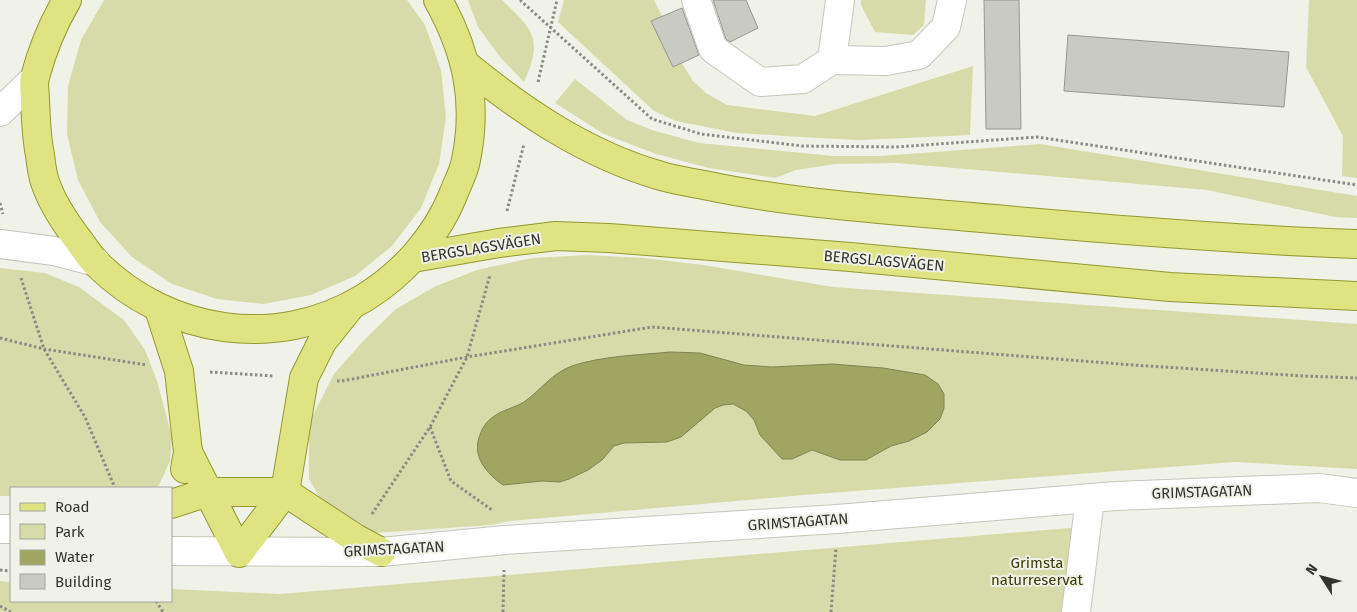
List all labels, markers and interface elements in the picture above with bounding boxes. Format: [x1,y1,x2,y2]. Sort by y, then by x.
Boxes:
street label: BERGSLAGSVÄGEN [420,230,542,266]
street label: BERGSLAGSVÄGEN [823,247,945,275]
street label: GRIMSTAGATAN [1151,481,1253,503]
legend [10,487,172,602]
text: Road [55,498,90,516]
street label: GRIMSTAGATAN [747,510,849,534]
text: Park [55,523,85,541]
street label: GRIMSTAGATAN [343,537,445,561]
text: Water [55,548,94,566]
north arrow [1297,552,1347,602]
park label: Grimsta naturreservat [991,554,1084,589]
text: N [1302,561,1321,578]
text: Building [55,573,111,591]

